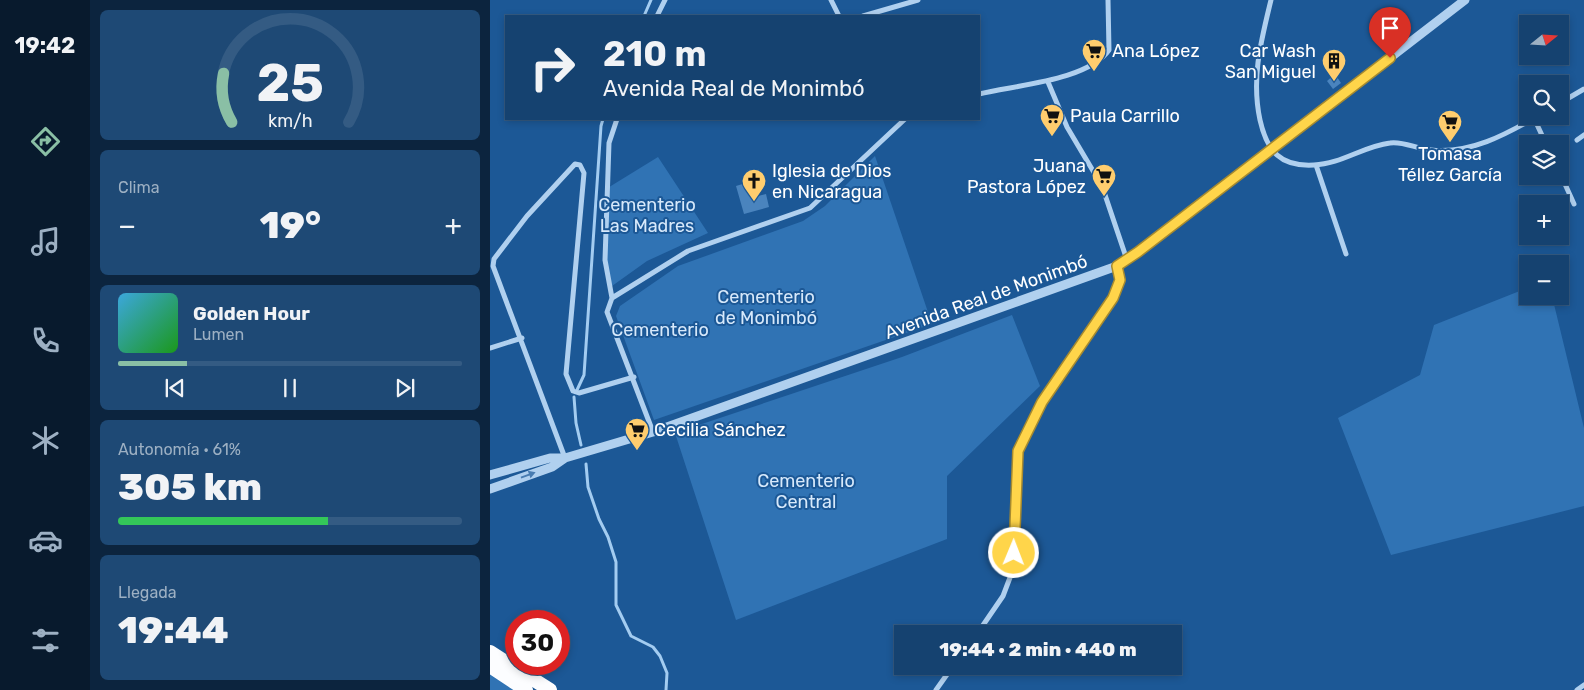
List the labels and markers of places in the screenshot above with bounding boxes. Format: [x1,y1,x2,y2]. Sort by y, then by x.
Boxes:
pin [1369,7,1411,58]
supermarket icon: Ana López [1081,38,1107,72]
place label: Ana López [1112,40,1200,62]
place label: Car Wash San Miguel [1225,40,1316,83]
building icon: Car Wash San Miguel [1321,48,1347,82]
supermarket icon: Paula Carrillo [1039,103,1065,137]
place label: Paula Carrillo [1070,105,1180,127]
supermarket icon: Tomasa Téllez García [1437,109,1463,143]
place label: Tomasa Téllez García [1398,143,1502,186]
place label: Juana Pastora López [967,155,1086,198]
place label: Iglesia de Dios en Nicaragua [772,160,891,203]
supermarket icon: Juana Pastora López [1091,163,1117,197]
church icon: Iglesia de Dios en Nicaragua [741,168,767,202]
supermarket icon: Cecilia Sánchez [624,417,650,451]
place label: Cecilia Sánchez [654,419,786,441]

